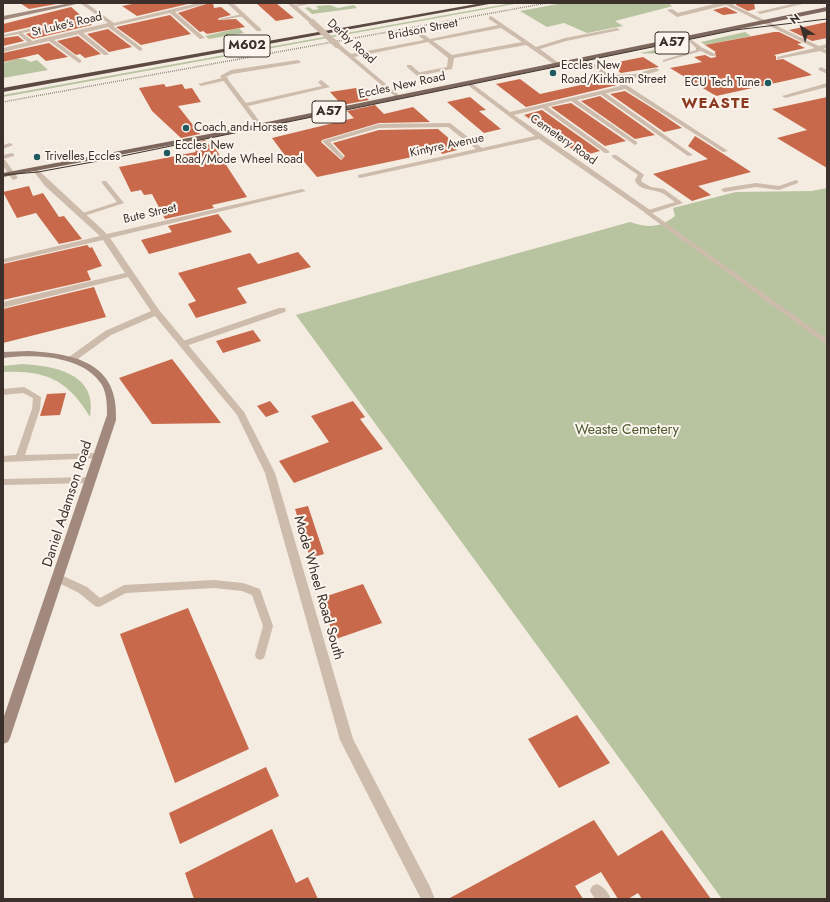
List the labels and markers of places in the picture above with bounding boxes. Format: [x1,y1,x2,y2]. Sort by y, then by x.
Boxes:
place label: Eccles New Road/Kirkham Street [561,59,666,87]
marker: Eccles New Road/Kirkham Street [548,68,558,78]
place label: ECU Tech Tune [684,76,760,90]
marker: ECU Tech Tune [763,78,773,88]
place label: Coach and Horses [194,121,288,135]
marker: Coach and Horses [181,123,191,133]
place label: Eccles New Road/Mode Wheel Road [175,139,303,167]
marker: Eccles New Road/Mode Wheel Road [162,148,172,158]
place label: Trivelles Eccles [45,150,120,164]
marker: Trivelles Eccles [32,152,42,162]

